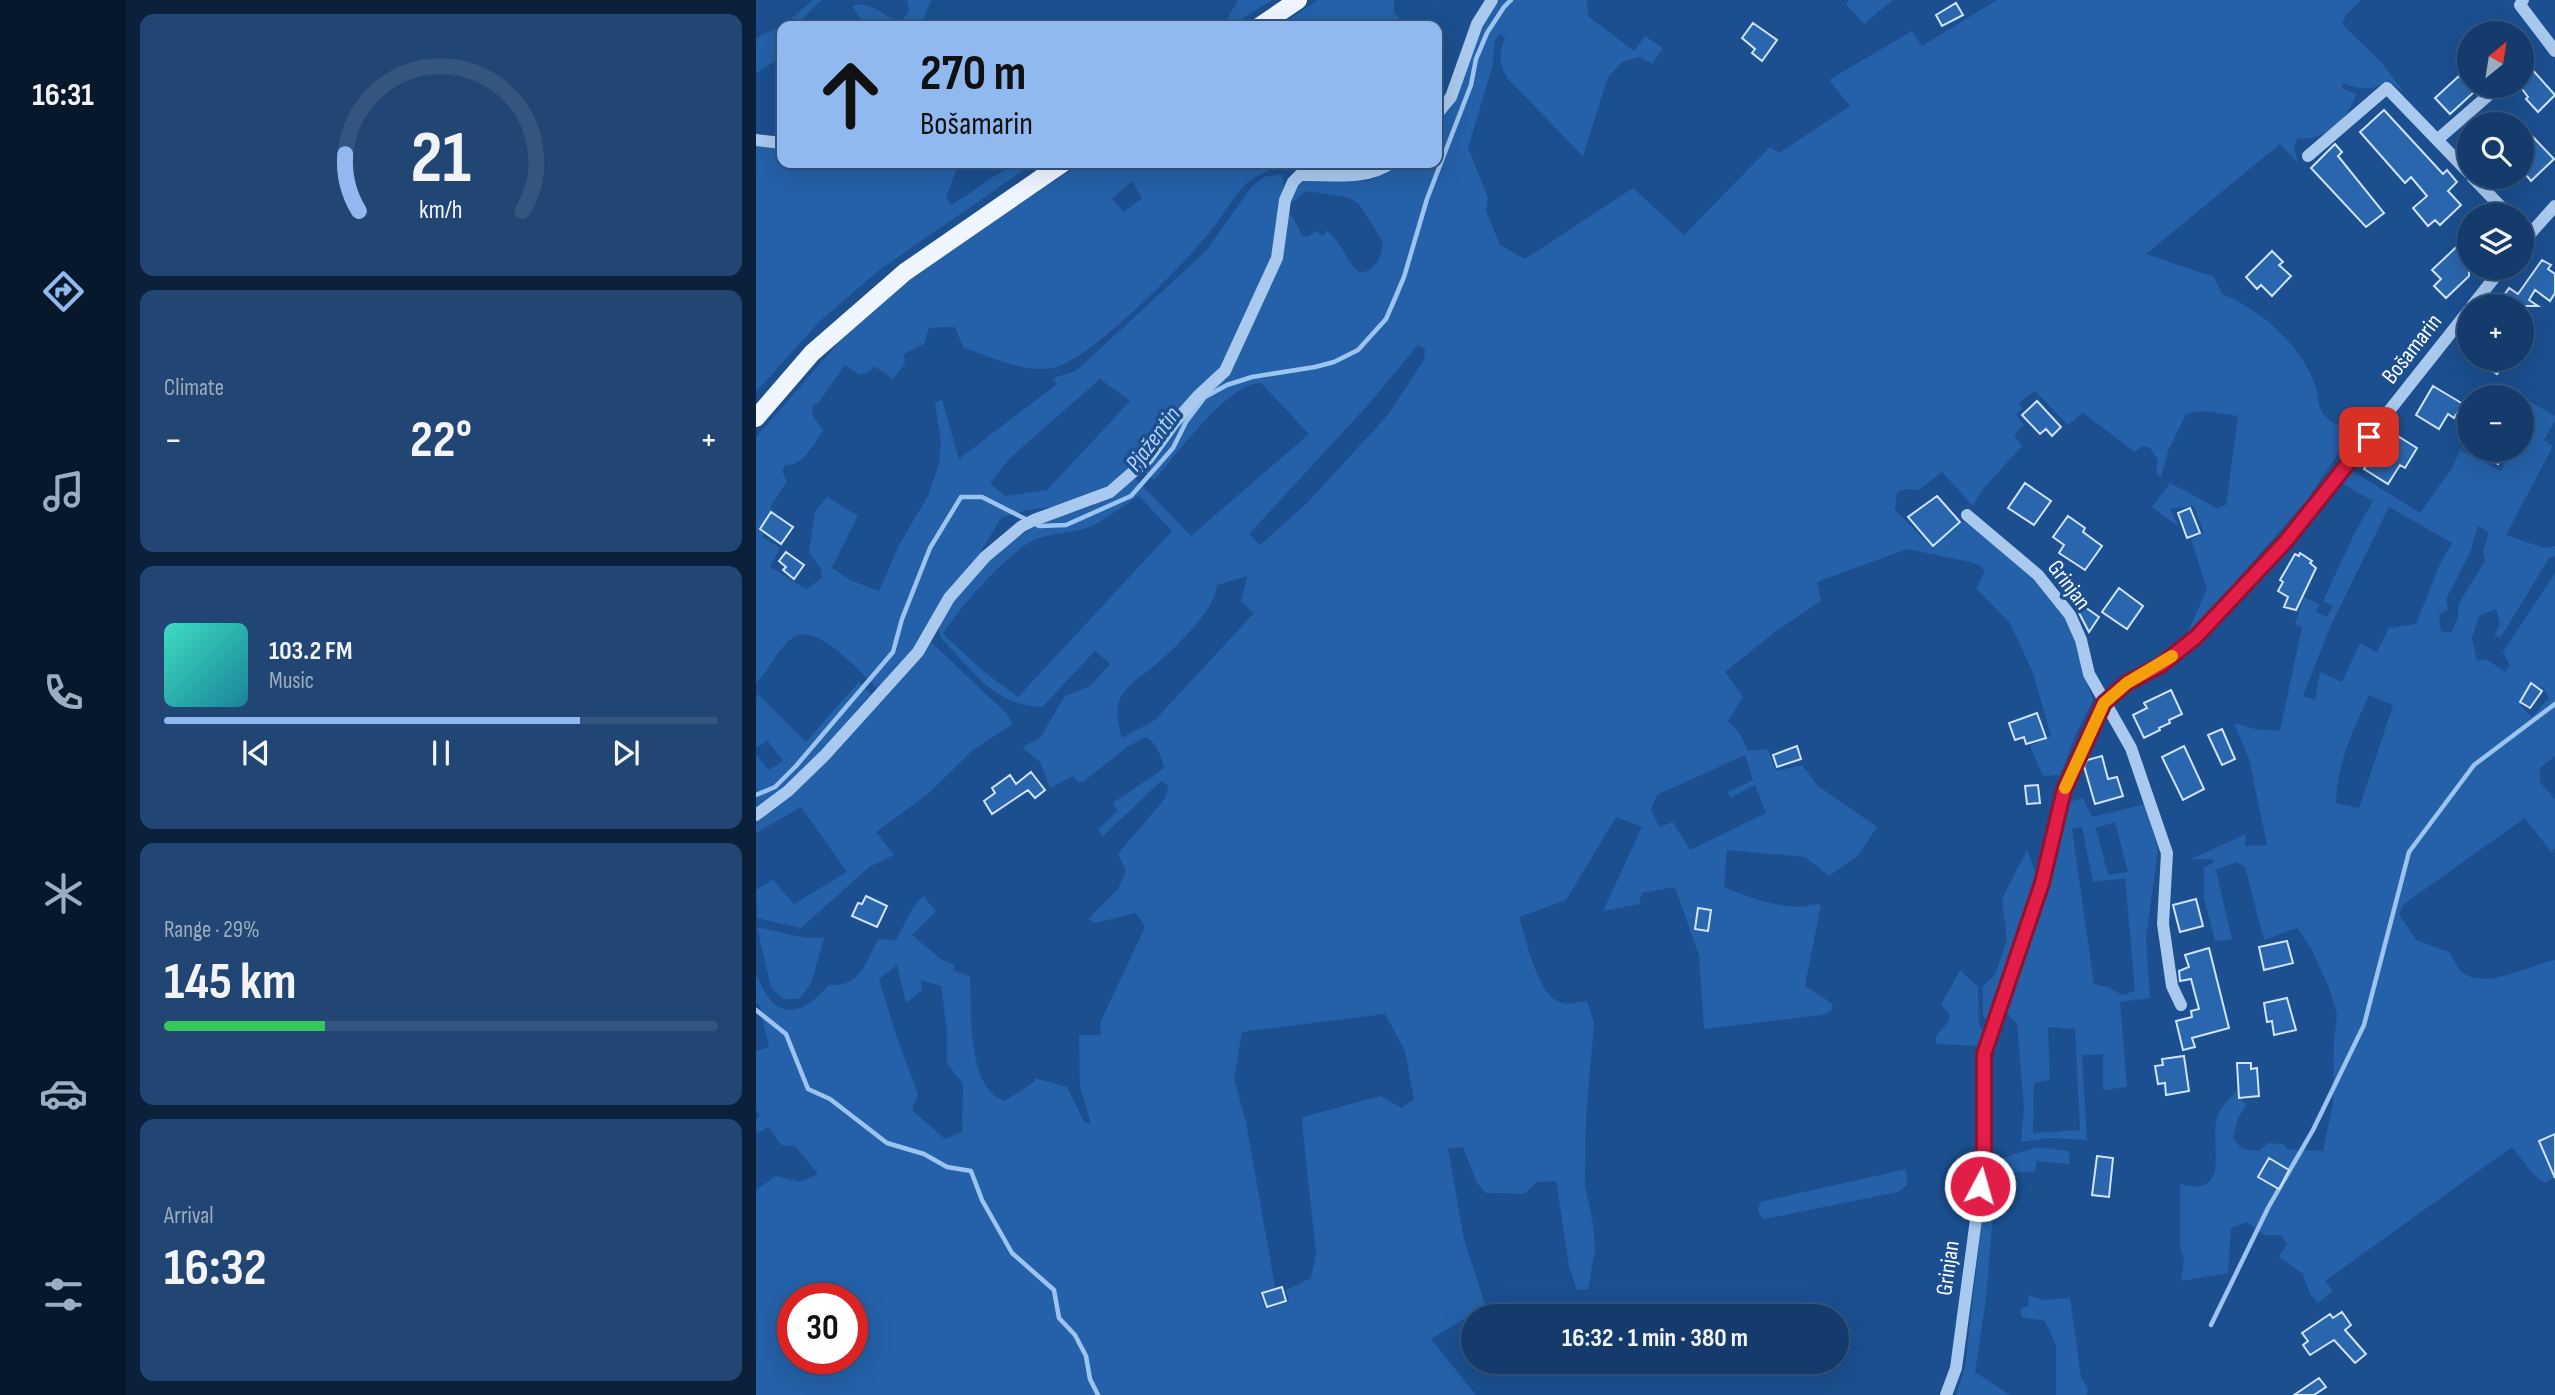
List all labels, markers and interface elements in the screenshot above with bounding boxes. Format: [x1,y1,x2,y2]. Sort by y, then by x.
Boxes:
north arrow [2457,21,2534,98]
map controls [2457,21,2534,462]
text: 270 m [920,45,1026,104]
icon: ahead [805,49,896,140]
text: 16:31 [32,76,94,115]
text: Bošamarin [920,105,1033,144]
button: search [2457,112,2534,189]
text: 21 [411,115,471,203]
text: km/h [419,195,463,226]
button: layers [2457,203,2534,280]
icon: directions [39,267,88,316]
button: + [2457,294,2534,371]
street label: Bošamarin [2376,308,2448,390]
text: Climate [164,374,224,402]
button: − [2457,385,2534,462]
water label: Pjažentin [1119,401,1187,477]
pin [2339,407,2399,467]
text: 22° [410,409,472,472]
text: − [164,418,183,463]
text: + [699,418,718,463]
icon: arrive [2350,418,2388,456]
icon: music [39,467,88,516]
street label: Grinjan [2041,555,2097,615]
text: 103.2 FM [269,636,352,667]
text: Music [269,667,314,695]
icon: phone [39,668,88,717]
icon: previous [237,734,275,772]
icon: pause [422,734,460,772]
icon: next [607,734,645,772]
icon: climate [39,869,88,918]
text: Range · 29% [164,916,260,944]
text: 145 km [164,951,296,1014]
icon: car [39,1069,88,1118]
position arrow [1943,1149,2017,1223]
text: Arrival [164,1202,213,1230]
text: 16:32 [164,1237,267,1300]
street label: Grinjan [1930,1239,1966,1297]
icon: filters [39,1270,88,1319]
speed limit sign: 30 [777,1283,868,1374]
text: 16:32 · 1 min · 380 m [1562,1323,1748,1354]

